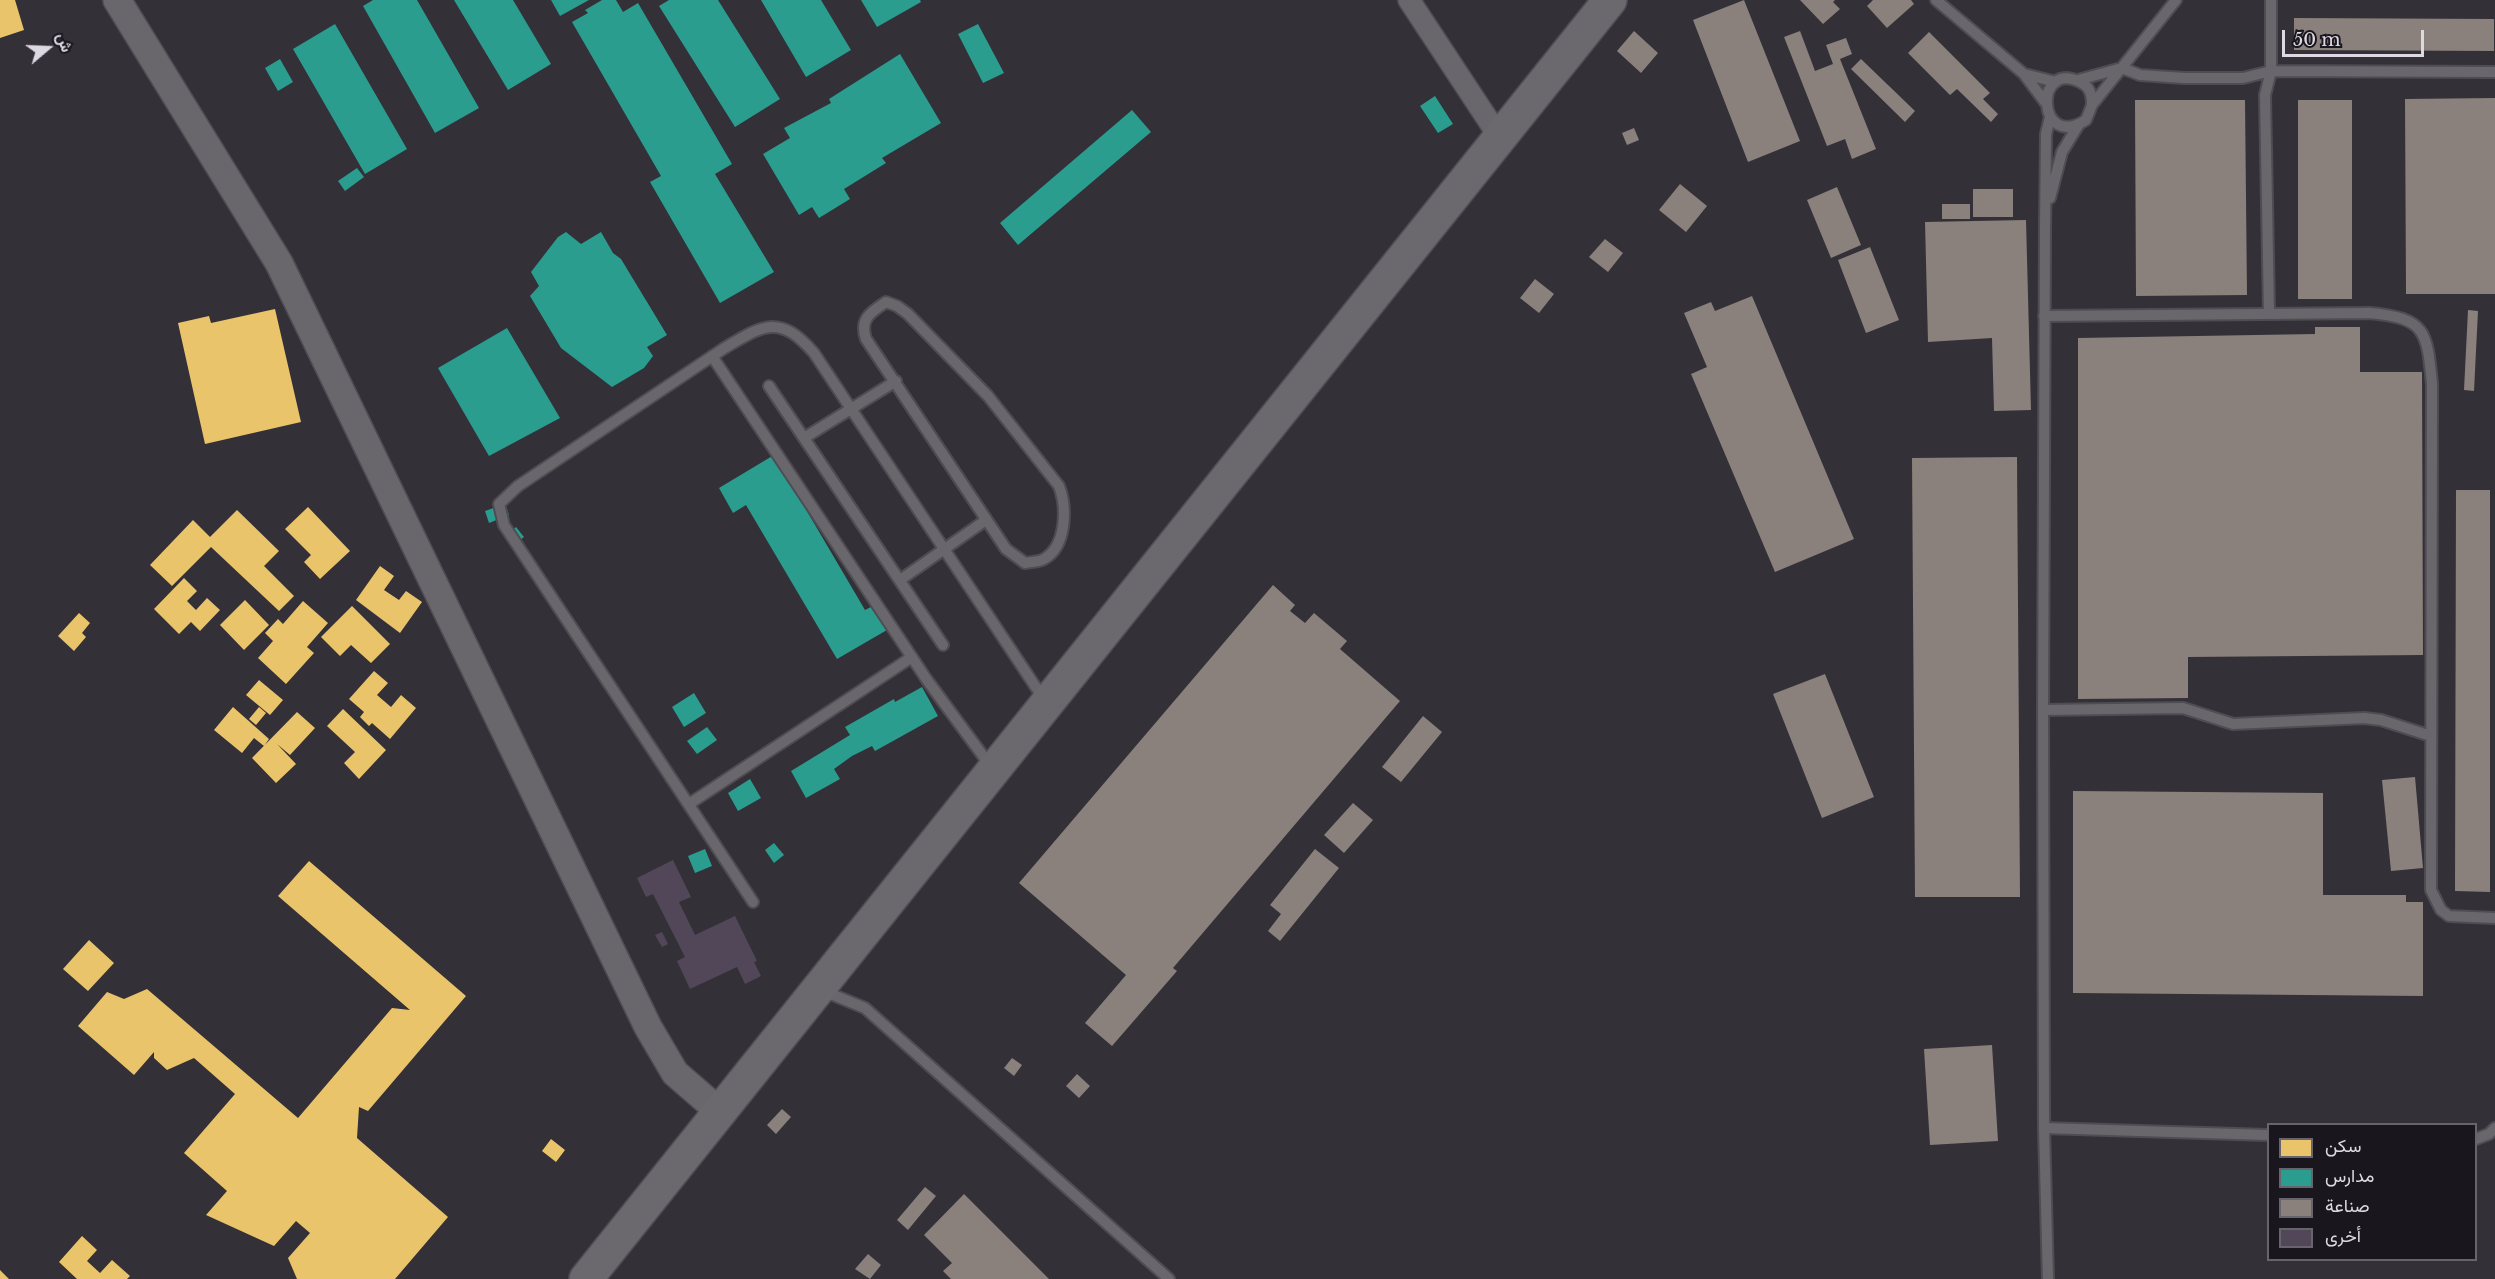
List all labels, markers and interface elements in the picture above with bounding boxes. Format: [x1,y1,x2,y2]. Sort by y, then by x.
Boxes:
north arrow [18,18,78,78]
scale bar [2285,18,2428,56]
text: 50 m [2293,29,2341,51]
text: ش [52,30,78,54]
legend [2267,1123,2477,1261]
text: سكن [2325,1135,2361,1157]
text: مدارس [2325,1165,2374,1187]
text: صناعة [2325,1195,2370,1217]
text: أخرى [2325,1225,2361,1247]

